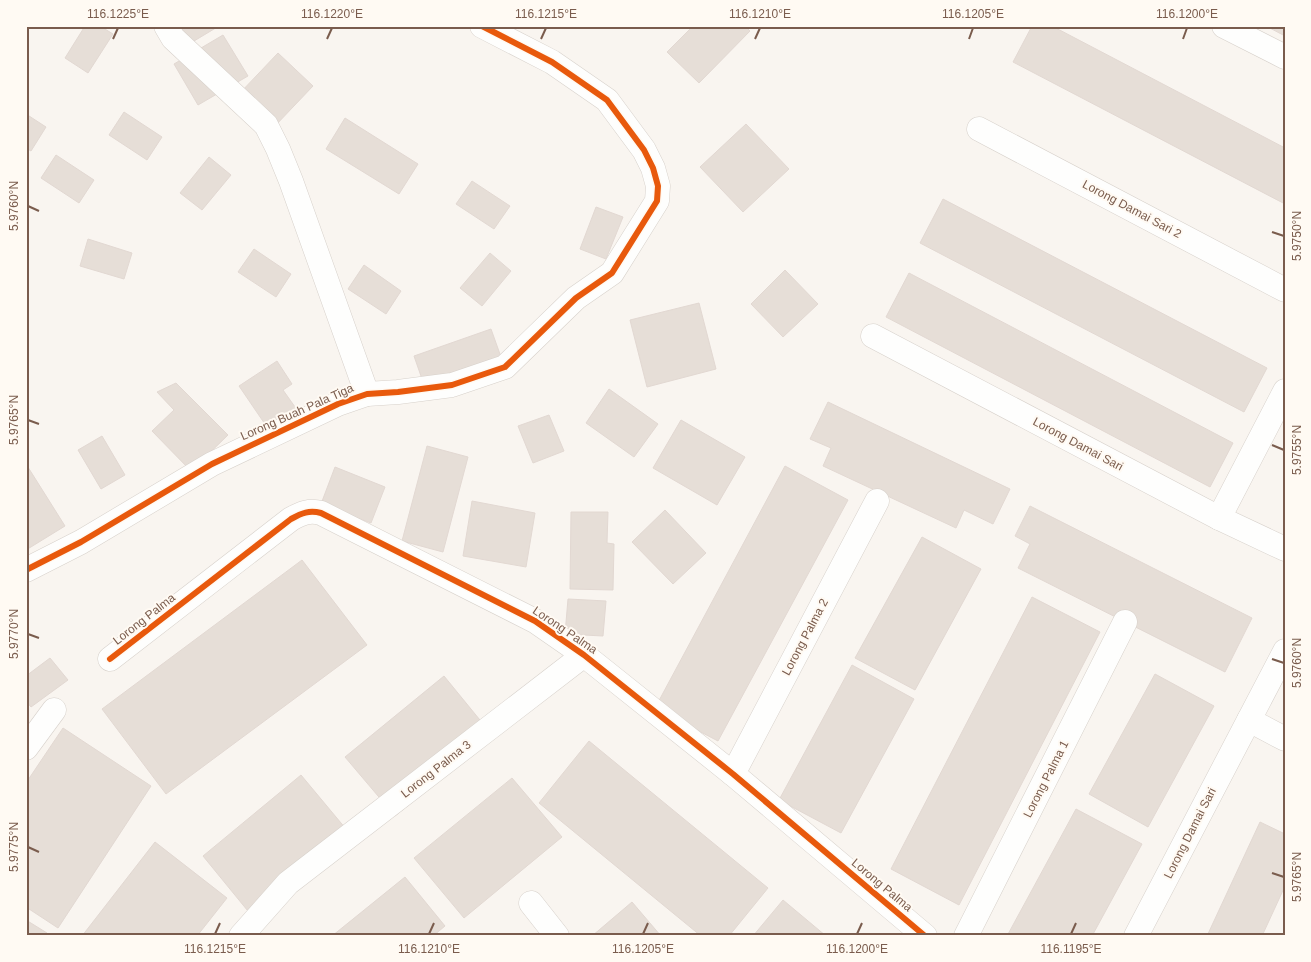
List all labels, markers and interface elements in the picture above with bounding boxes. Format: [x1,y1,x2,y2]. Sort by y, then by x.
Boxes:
text: 116.1225°E [87,7,149,21]
text: 116.1220°E [301,7,363,21]
text: 116.1215°E [515,7,577,21]
text: 116.1210°E [729,7,791,21]
text: 116.1205°E [942,7,1004,21]
text: 116.1200°E [1156,7,1218,21]
street label: Lorong Damai Sari 2 [1080,177,1184,241]
text: 5.9760°N [7,181,21,231]
text: 5.9750°N [1290,211,1304,261]
street label: Lorong Buah Pala Tiga [238,381,356,443]
text: 5.9765°N [7,395,21,445]
street label: Lorong Damai Sari [1031,414,1125,474]
text: 5.9755°N [1290,425,1304,475]
street label: Lorong Palma [110,590,178,648]
street label: Lorong Palma 2 [779,596,831,678]
street label: Lorong Palma [530,603,600,657]
text: 5.9770°N [7,609,21,659]
text: 5.9760°N [1290,638,1304,688]
street label: Lorong Palma 3 [398,737,474,801]
street label: Lorong Palma 1 [1021,738,1072,820]
street label: Lorong Damai Sari [1161,785,1219,881]
text: 5.9775°N [7,822,21,872]
text: 5.9765°N [1290,852,1304,902]
street label: Lorong Palma [849,856,915,915]
text: 116.1215°E [184,942,246,956]
text: 116.1210°E [398,942,460,956]
text: 116.1205°E [612,942,674,956]
text: 116.1200°E [826,942,888,956]
text: 116.1195°E [1040,942,1102,956]

